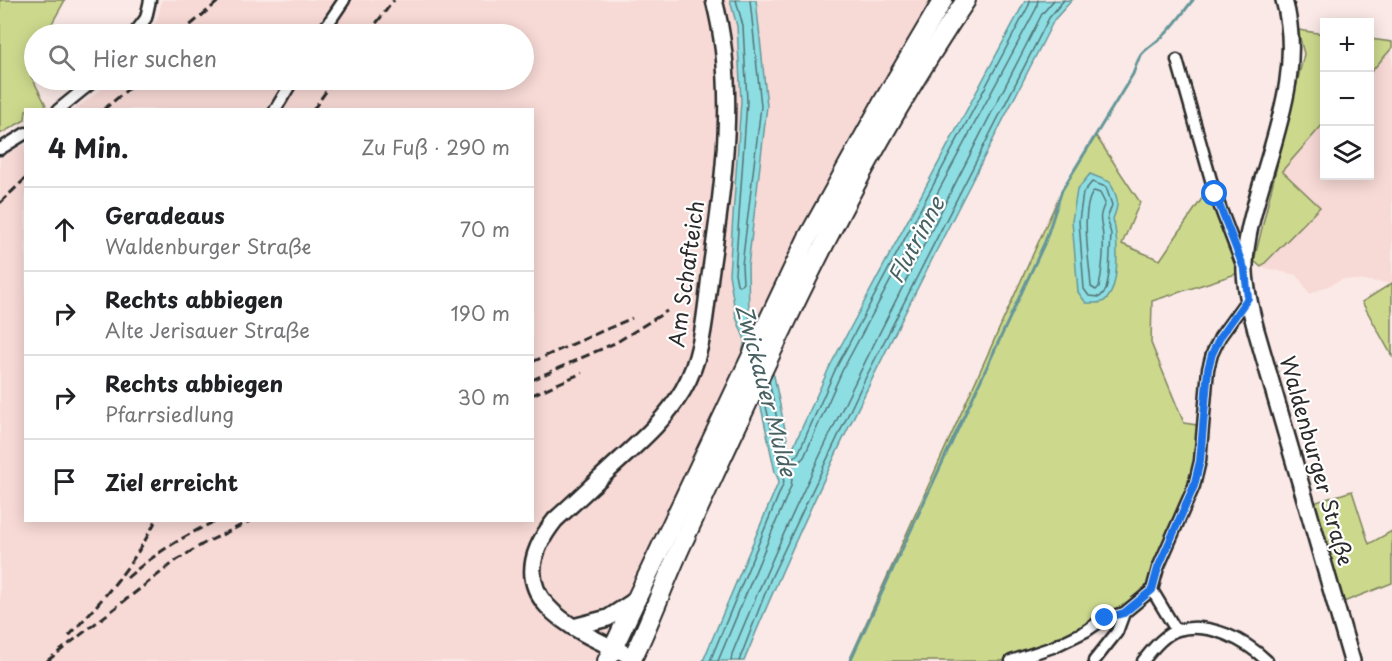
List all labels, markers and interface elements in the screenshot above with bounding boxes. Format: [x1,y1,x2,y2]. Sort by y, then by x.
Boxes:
map controls [1320,18,1374,180]
button: + [1320,18,1374,72]
search box [24,24,534,90]
icon: search [45,41,78,74]
text: Hier suchen [93,41,217,74]
button: − [1320,72,1374,126]
button: layers [1320,126,1374,180]
text: 4 Min. [48,128,128,167]
text: Zu Fuß · 290 m [361,132,510,162]
route start [1201,180,1227,206]
water label: Flutrinne [878,189,952,289]
text: Geradeaus [105,198,225,231]
street label: Am Schafteich [659,198,711,349]
icon: ahead [48,213,81,246]
text: 70 m [460,214,510,244]
text: Waldenburger Straße [105,231,312,261]
text: Rechts abbiegen [105,282,283,315]
icon: right [48,297,81,330]
text: 190 m [451,298,510,328]
water label: Zwickauer Mulde [729,300,807,481]
text: Alte Jerisauer Straße [105,315,310,345]
street label: Waldenburger Straße [1273,352,1363,569]
text: Rechts abbiegen [105,366,283,399]
icon: right [48,381,81,414]
text: 30 m [457,382,510,412]
text: Pfarrsiedlung [105,399,234,429]
icon: arrive [48,465,81,498]
text: Ziel erreicht [105,465,238,498]
route end [1091,604,1117,630]

